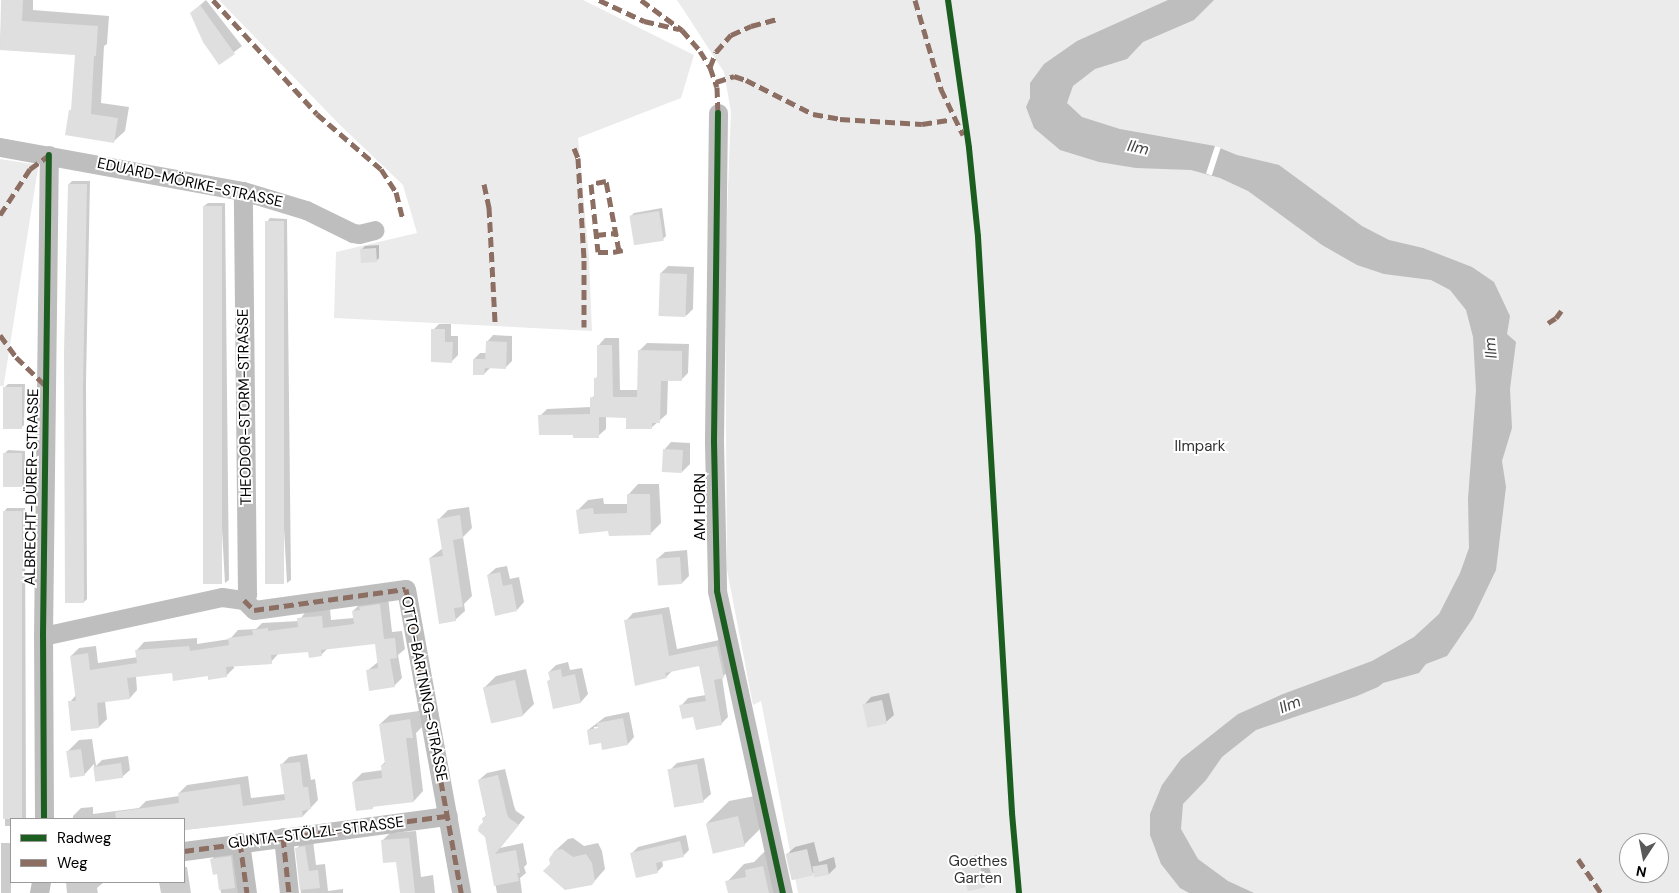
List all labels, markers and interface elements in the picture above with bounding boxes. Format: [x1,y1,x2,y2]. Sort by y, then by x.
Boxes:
water label: Ilm [1126,136,1150,160]
street label: EDUARD-MÖRIKE-STRASSE [96,155,284,211]
street label: THEODOR-STORM-STRASSE [234,308,256,506]
water label: Ilm [1481,336,1501,360]
street label: ALBRECHT-DÜRER-STRASSE [21,388,43,586]
park label: Ilmpark [1175,438,1225,456]
street label: AM HORN [692,473,710,541]
street label: OTTO-BARTNING-STRASSE [397,595,451,783]
water label: Ilm [1276,692,1304,718]
street label: GUNTA-STÖLZL-STRASSE [227,813,405,853]
legend [10,818,185,883]
text: Radweg [57,828,111,848]
north arrow [1619,833,1669,883]
park label: Goethes Garten [948,852,1008,887]
text: Weg [57,853,88,873]
text: N [1635,862,1648,882]

